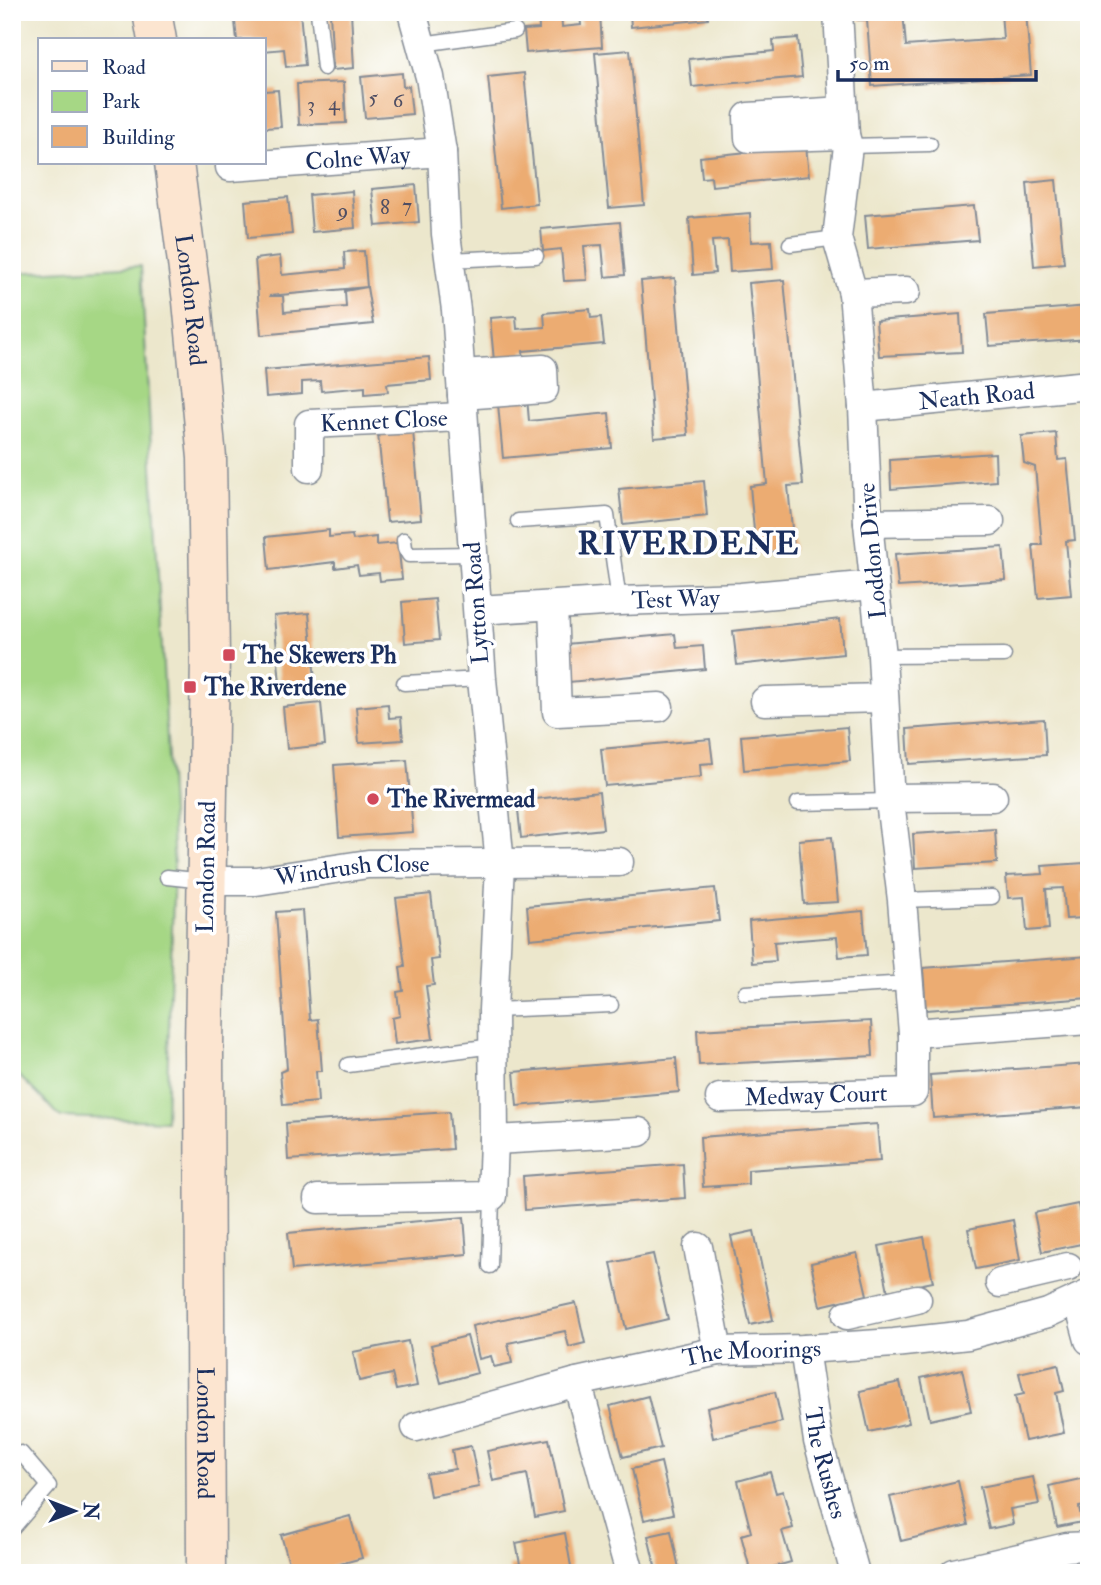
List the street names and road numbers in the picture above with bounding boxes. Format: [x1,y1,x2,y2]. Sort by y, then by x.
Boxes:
street label: Colne Way [304,139,412,178]
street label: London Road [167,232,213,367]
street label: Neath Road [917,375,1036,418]
street label: Kennet Close [320,403,448,439]
street label: Loddon Drive [851,482,894,620]
street label: Lytton Road [457,541,496,665]
street label: Test Way [631,583,721,617]
street label: London Road [190,800,223,933]
street label: Windrush Close [272,849,430,894]
street label: Medway Court [744,1078,888,1113]
street label: The Moorings [679,1333,822,1374]
street label: London Road [189,1367,221,1499]
street label: The Rushes [797,1405,854,1522]

